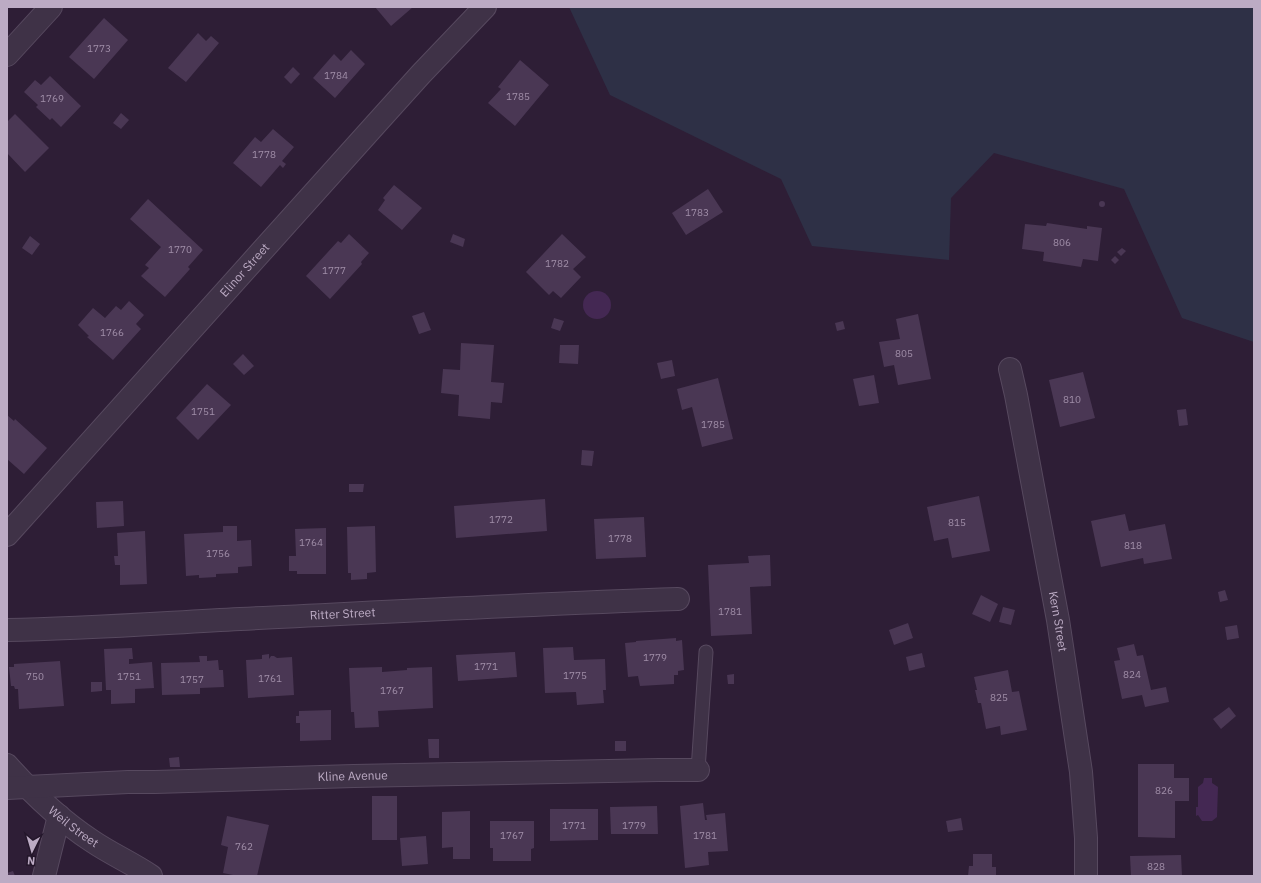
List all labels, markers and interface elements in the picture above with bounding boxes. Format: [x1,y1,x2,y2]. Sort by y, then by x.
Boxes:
house number: 1773 [87,42,111,55]
house number: 1784 [324,69,348,82]
house number: 1785 [506,90,530,103]
house number: 1769 [40,92,64,105]
house number: 1778 [252,148,276,161]
house number: 1783 [685,206,709,219]
house number: 806 [1053,236,1071,249]
street label: Elinor Street [216,240,272,300]
house number: 1770 [168,243,192,256]
house number: 1782 [545,257,569,270]
house number: 1777 [322,264,346,277]
house number: 1766 [100,326,124,339]
house number: 805 [895,347,913,360]
house number: 810 [1063,393,1081,406]
house number: 1751 [191,405,215,418]
house number: 1785 [701,418,725,431]
house number: 1772 [489,513,513,526]
house number: 815 [948,516,966,529]
house number: 1778 [608,532,632,545]
house number: 1764 [299,536,323,549]
house number: 818 [1124,539,1142,552]
house number: 1756 [206,547,230,560]
street label: Kern Street [1046,590,1071,653]
street label: Ritter Street [309,604,376,623]
house number: 1781 [718,605,742,618]
house number: 1779 [643,651,667,664]
house number: 1771 [474,660,498,673]
house number: 824 [1123,668,1141,681]
house number: 1775 [563,669,587,682]
house number: 750 [26,670,44,683]
house number: 1751 [117,670,141,683]
house number: 1761 [258,672,282,685]
house number: 1757 [180,673,204,686]
house number: 1767 [380,684,404,697]
house number: 825 [990,691,1008,704]
street label: Kline Avenue [317,767,388,784]
house number: 826 [1155,784,1173,797]
street label: Weil Street [46,803,102,850]
house number: 1771 [562,819,586,832]
house number: 1779 [622,819,646,832]
house number: 1767 [500,829,524,842]
house number: 1781 [693,829,717,842]
north arrow [12,831,52,871]
house number: 762 [235,840,253,853]
text: N [27,854,36,868]
house number: 828 [1147,860,1165,873]

